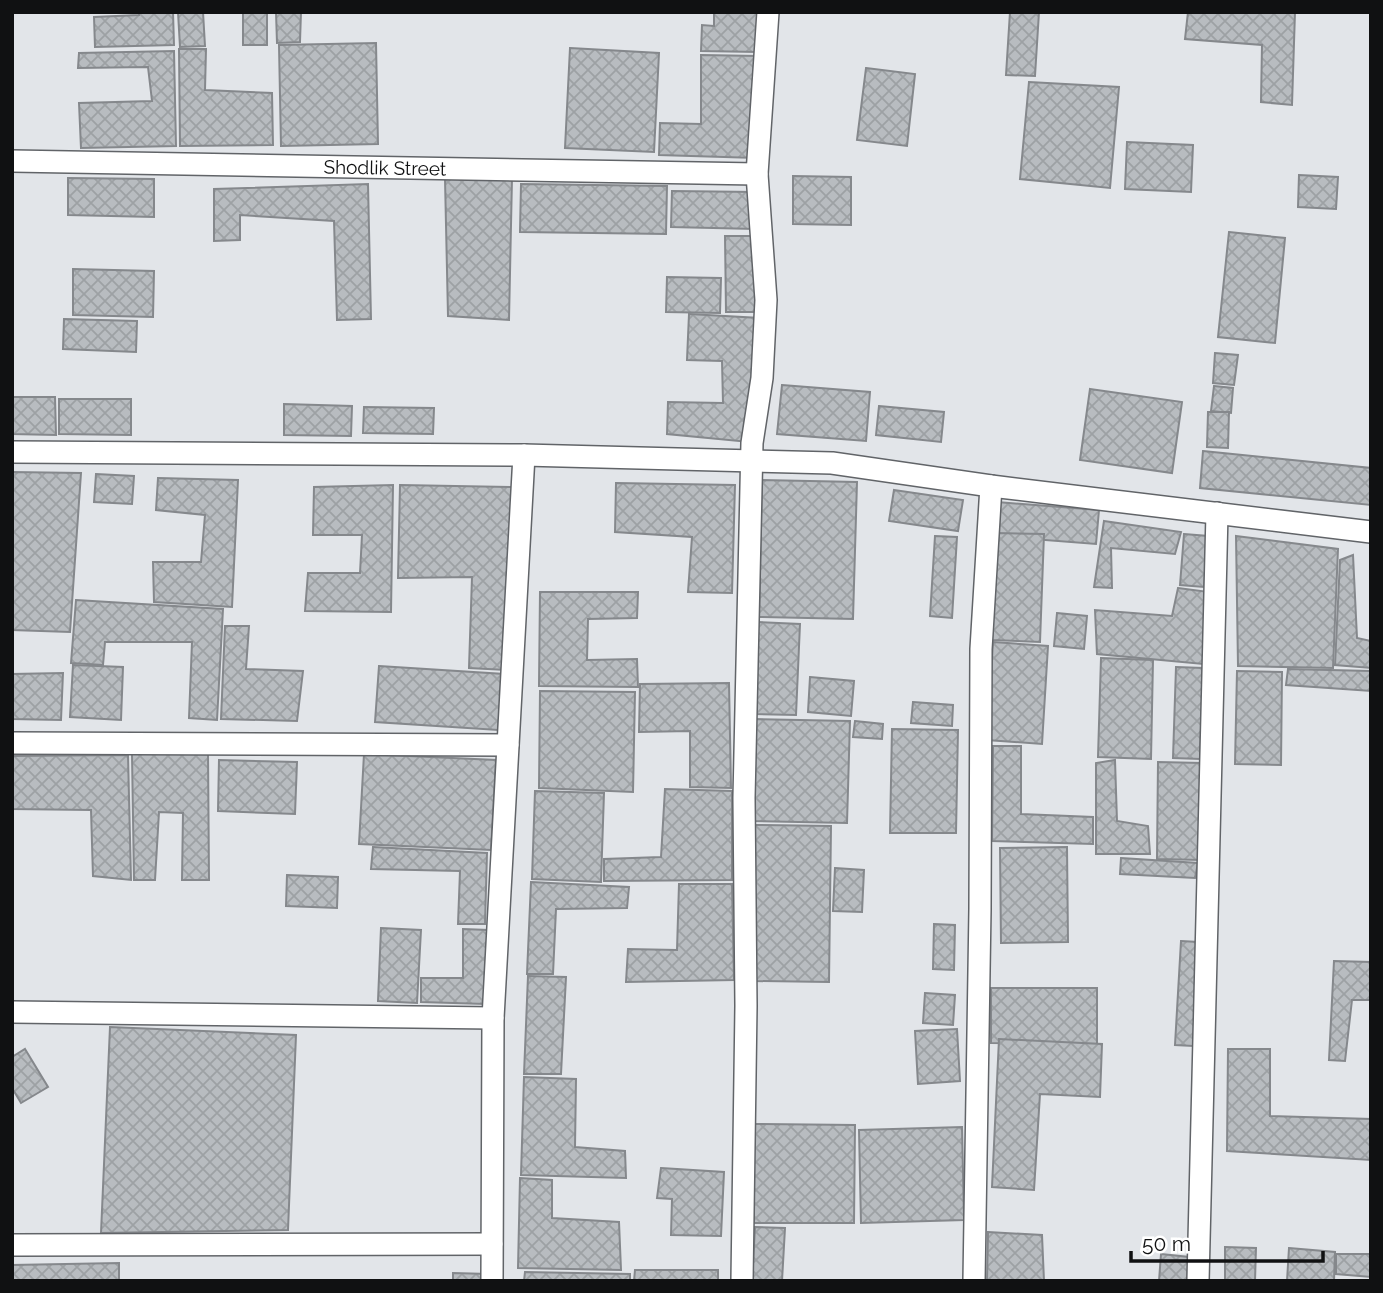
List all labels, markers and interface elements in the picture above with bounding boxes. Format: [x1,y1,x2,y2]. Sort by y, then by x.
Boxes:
street label: Shodlik Street [323,155,447,180]
scale bar [1131,1220,1324,1264]
text: 50 m [1142,1231,1191,1256]

